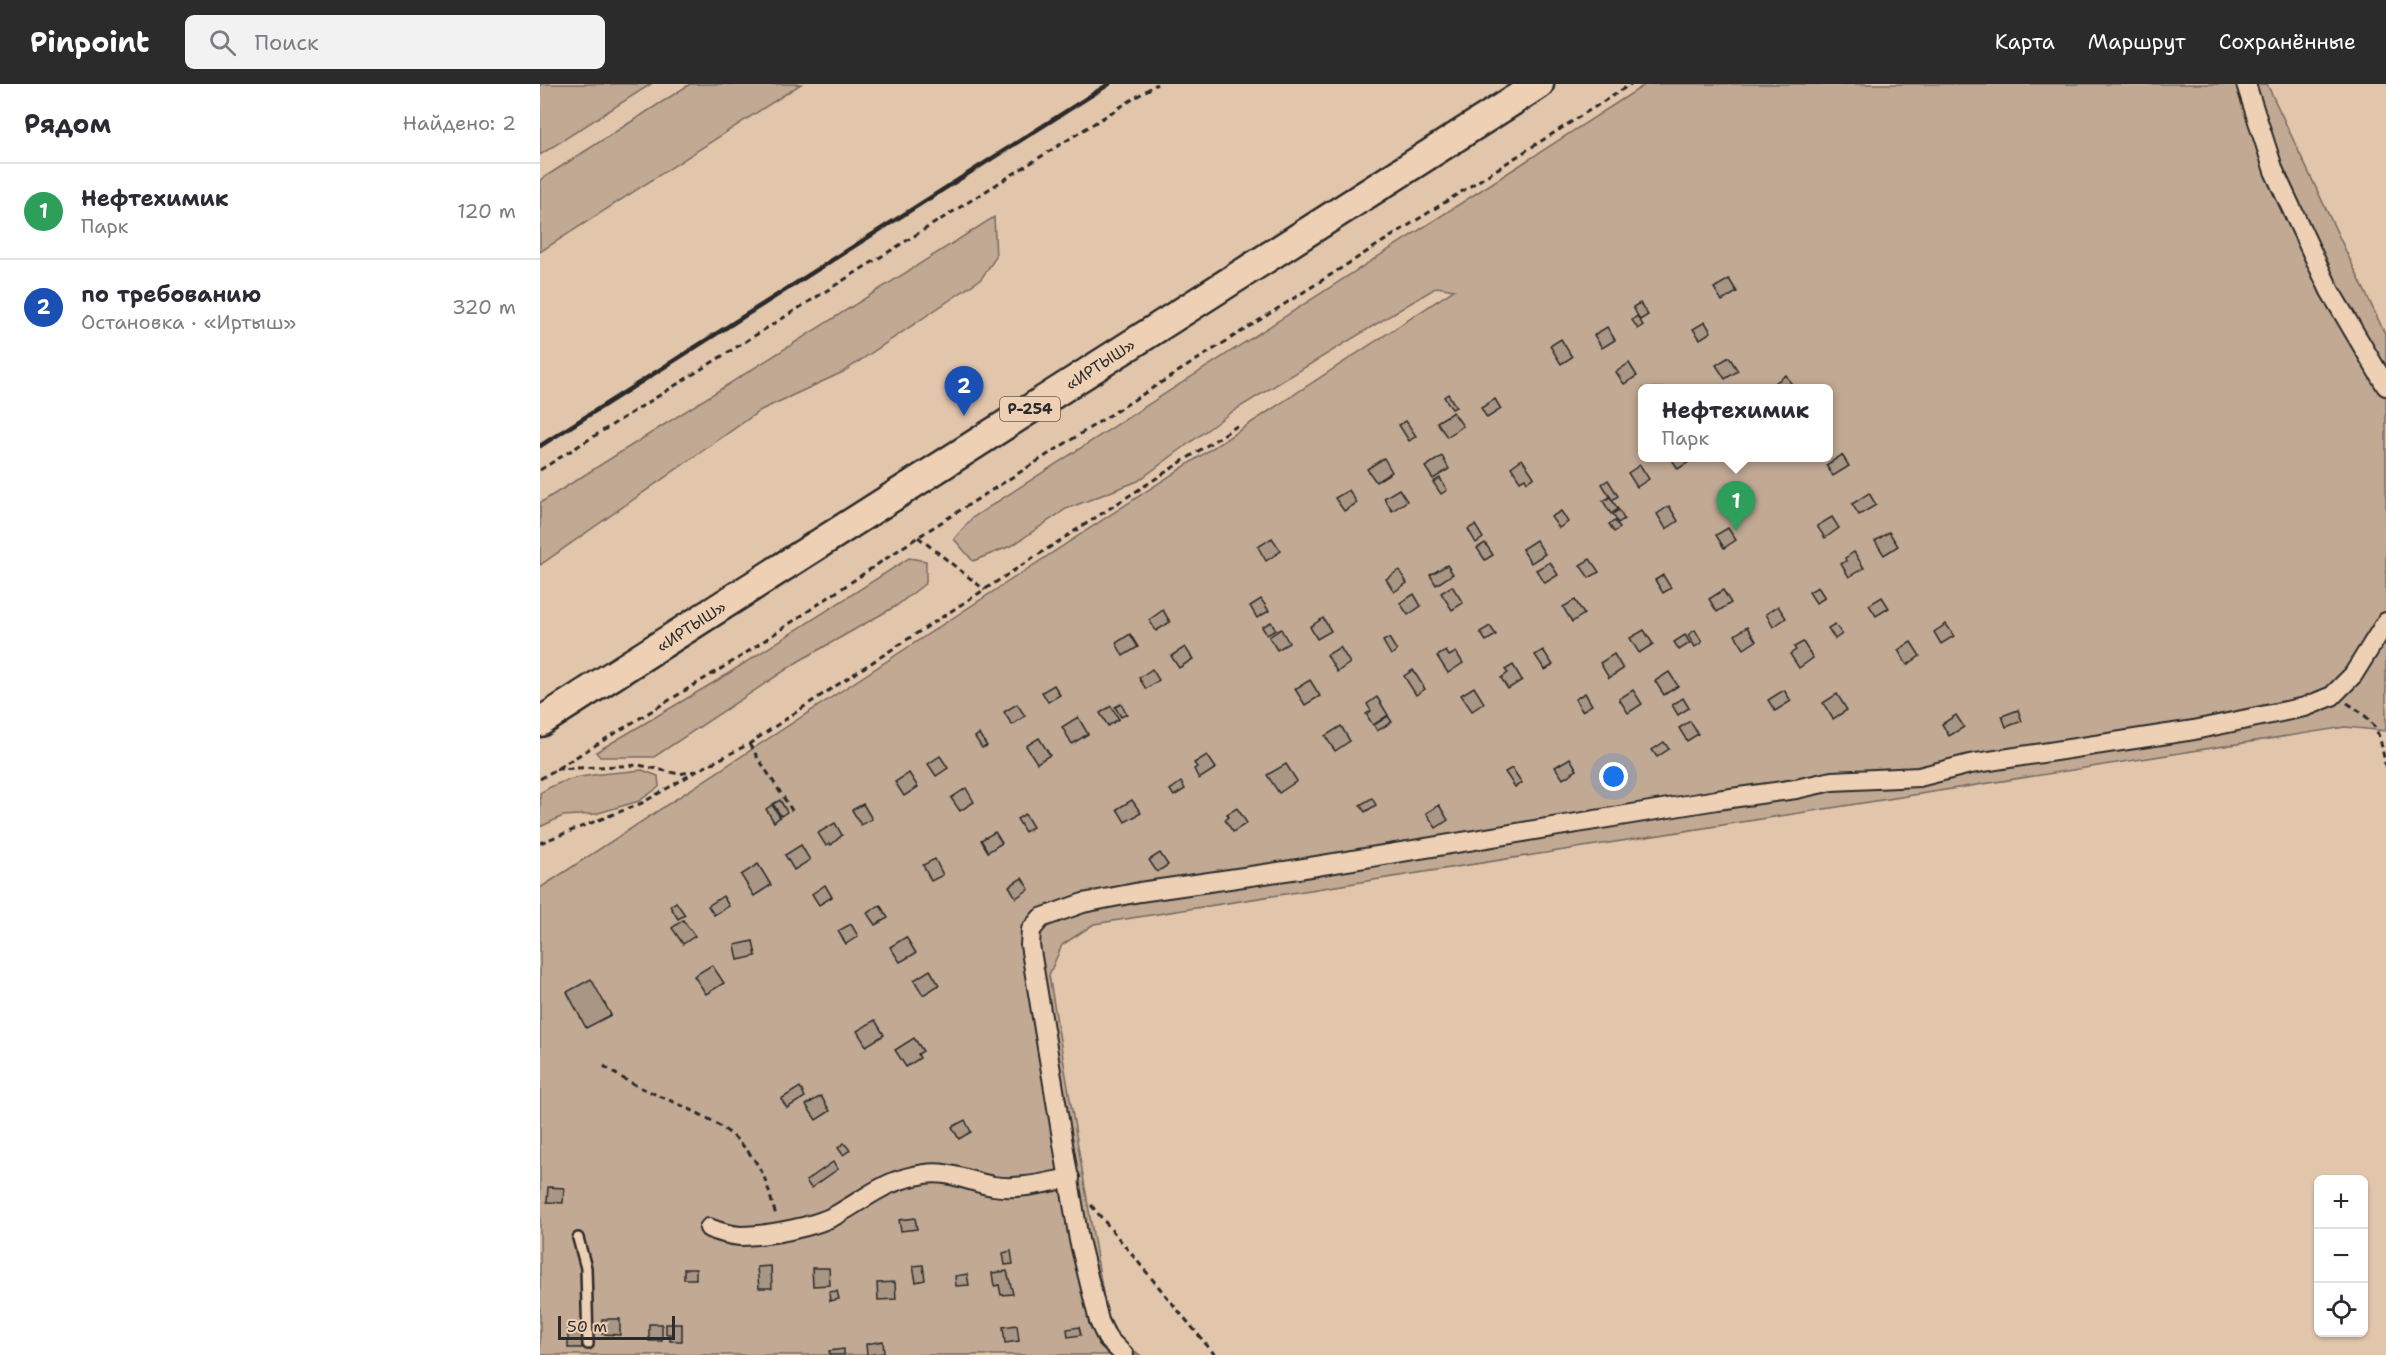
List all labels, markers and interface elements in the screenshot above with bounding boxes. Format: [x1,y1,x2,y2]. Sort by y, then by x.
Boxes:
search box [185,15,605,69]
text: Pinpoint [30,23,149,61]
icon: search [206,26,239,59]
text: Поиск [254,28,319,57]
text: Карта [1995,28,2055,56]
text: Маршрут [2088,28,2186,56]
text: Сохранённые [2219,28,2356,56]
text: Рядом [24,106,111,141]
text: Найдено: 2 [403,110,516,136]
text: Нефтехимик [81,184,229,213]
text: 1 [39,198,48,224]
text: 120 m [457,198,516,224]
text: Парк [81,213,128,239]
text: по требованию [81,280,261,309]
text: 2 [37,294,51,320]
text: 320 m [452,294,516,320]
text: Остановка · «Иртыш» [81,309,296,335]
street label: «ИРТЫШ» [1062,334,1139,395]
pin: 2 [944,366,984,416]
popup [1638,384,1833,462]
text: Нефтехимик [1662,396,1809,425]
road number: Р-254 [1000,397,1060,421]
text: Парк [1662,425,1709,451]
pin: 1 [1716,482,1756,531]
street label: «ИРТЫШ» [653,596,730,657]
your location [1599,762,1628,791]
map controls [2314,1175,2368,1337]
button: + [2314,1175,2368,1229]
button: − [2314,1229,2368,1283]
button: locate [2314,1283,2368,1337]
scale bar [558,1313,675,1340]
text: 50 m [567,1316,607,1337]

